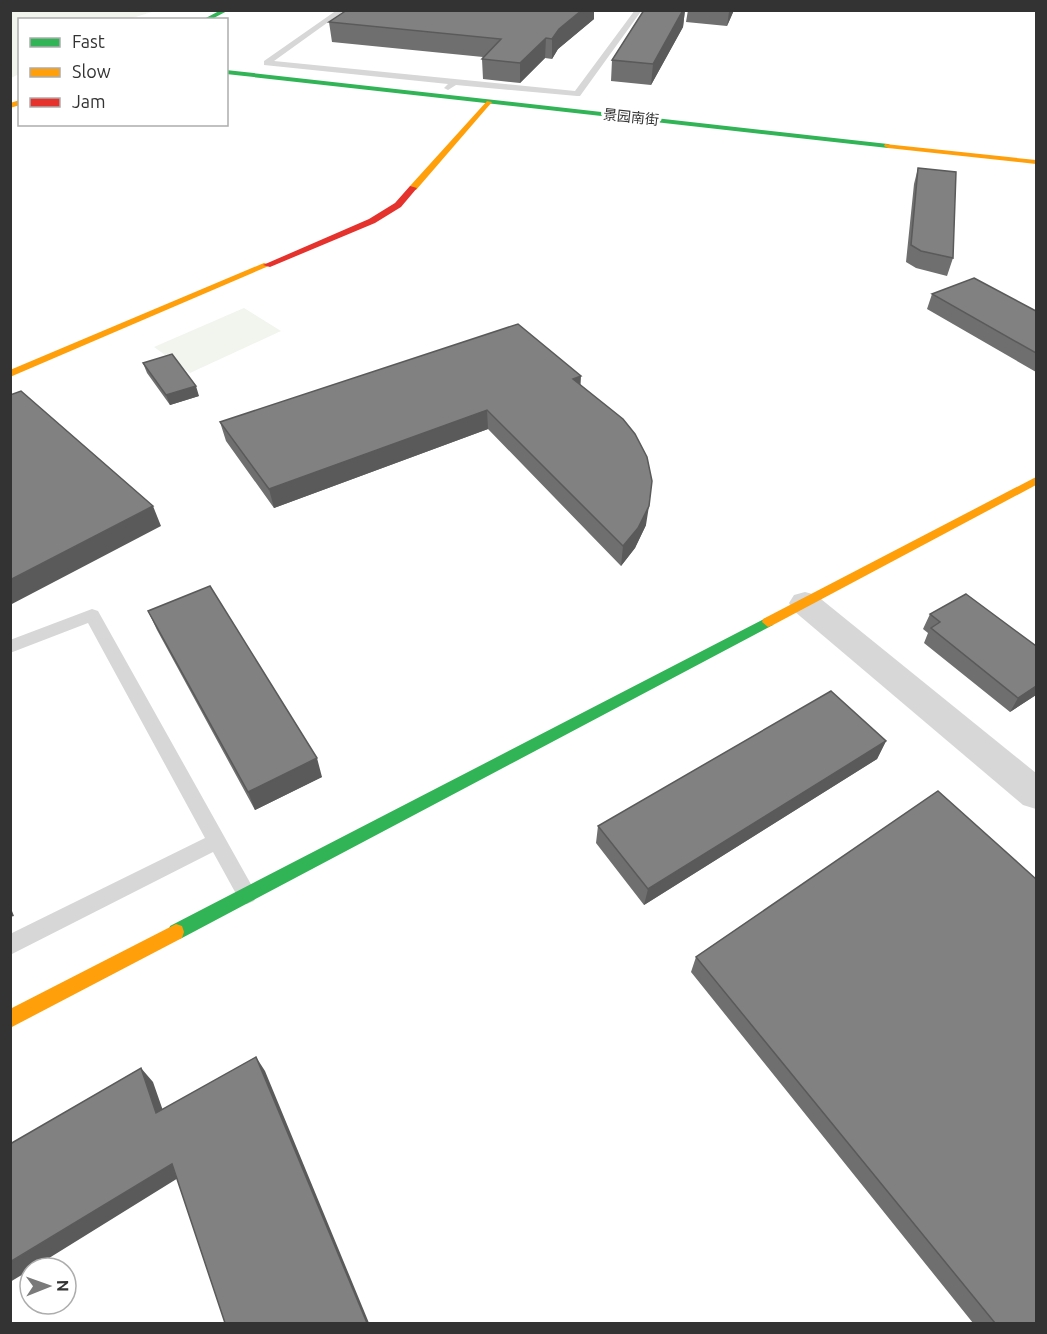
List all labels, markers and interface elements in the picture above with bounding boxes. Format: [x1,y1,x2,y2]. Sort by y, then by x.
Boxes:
legend [18,18,228,126]
text: Fast [72,31,105,51]
text: Slow [72,61,111,81]
text: Jam [72,91,106,111]
street label: 景园南街 [602,106,660,128]
north arrow [18,1256,78,1316]
text: N [54,1280,72,1292]

